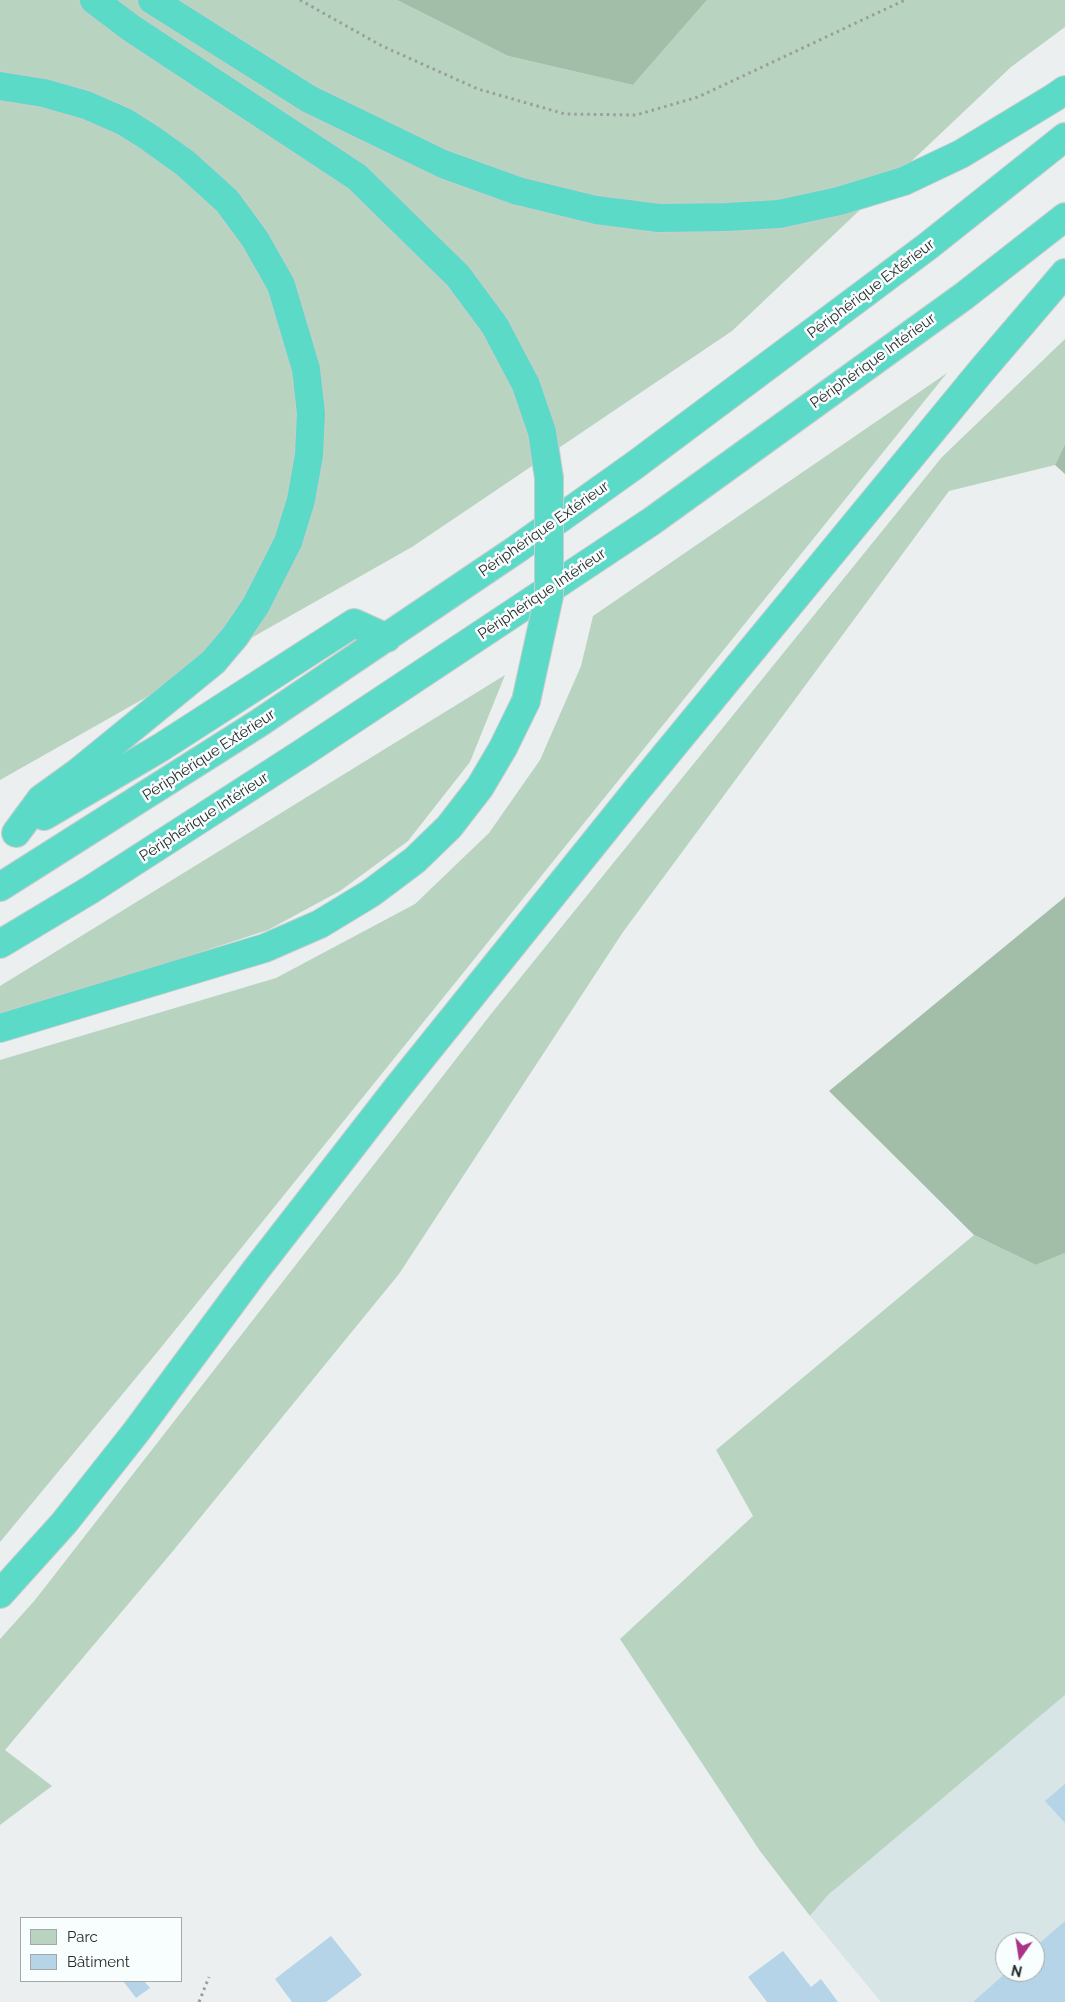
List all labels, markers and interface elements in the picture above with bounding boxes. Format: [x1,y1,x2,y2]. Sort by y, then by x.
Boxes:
street label: Périphérique Extérieur [804,235,938,343]
street label: Périphérique Intérieur [807,310,939,412]
street label: Périphérique Extérieur [476,477,612,581]
street label: Périphérique Intérieur [475,545,609,643]
street label: Périphérique Extérieur [139,705,279,805]
street label: Périphérique Intérieur [136,769,272,865]
legend [20,1917,182,1982]
text: Parc [67,1928,98,1946]
north arrow [995,1932,1045,1982]
text: Bâtiment [67,1953,130,1971]
text: N [1010,1962,1024,1980]

